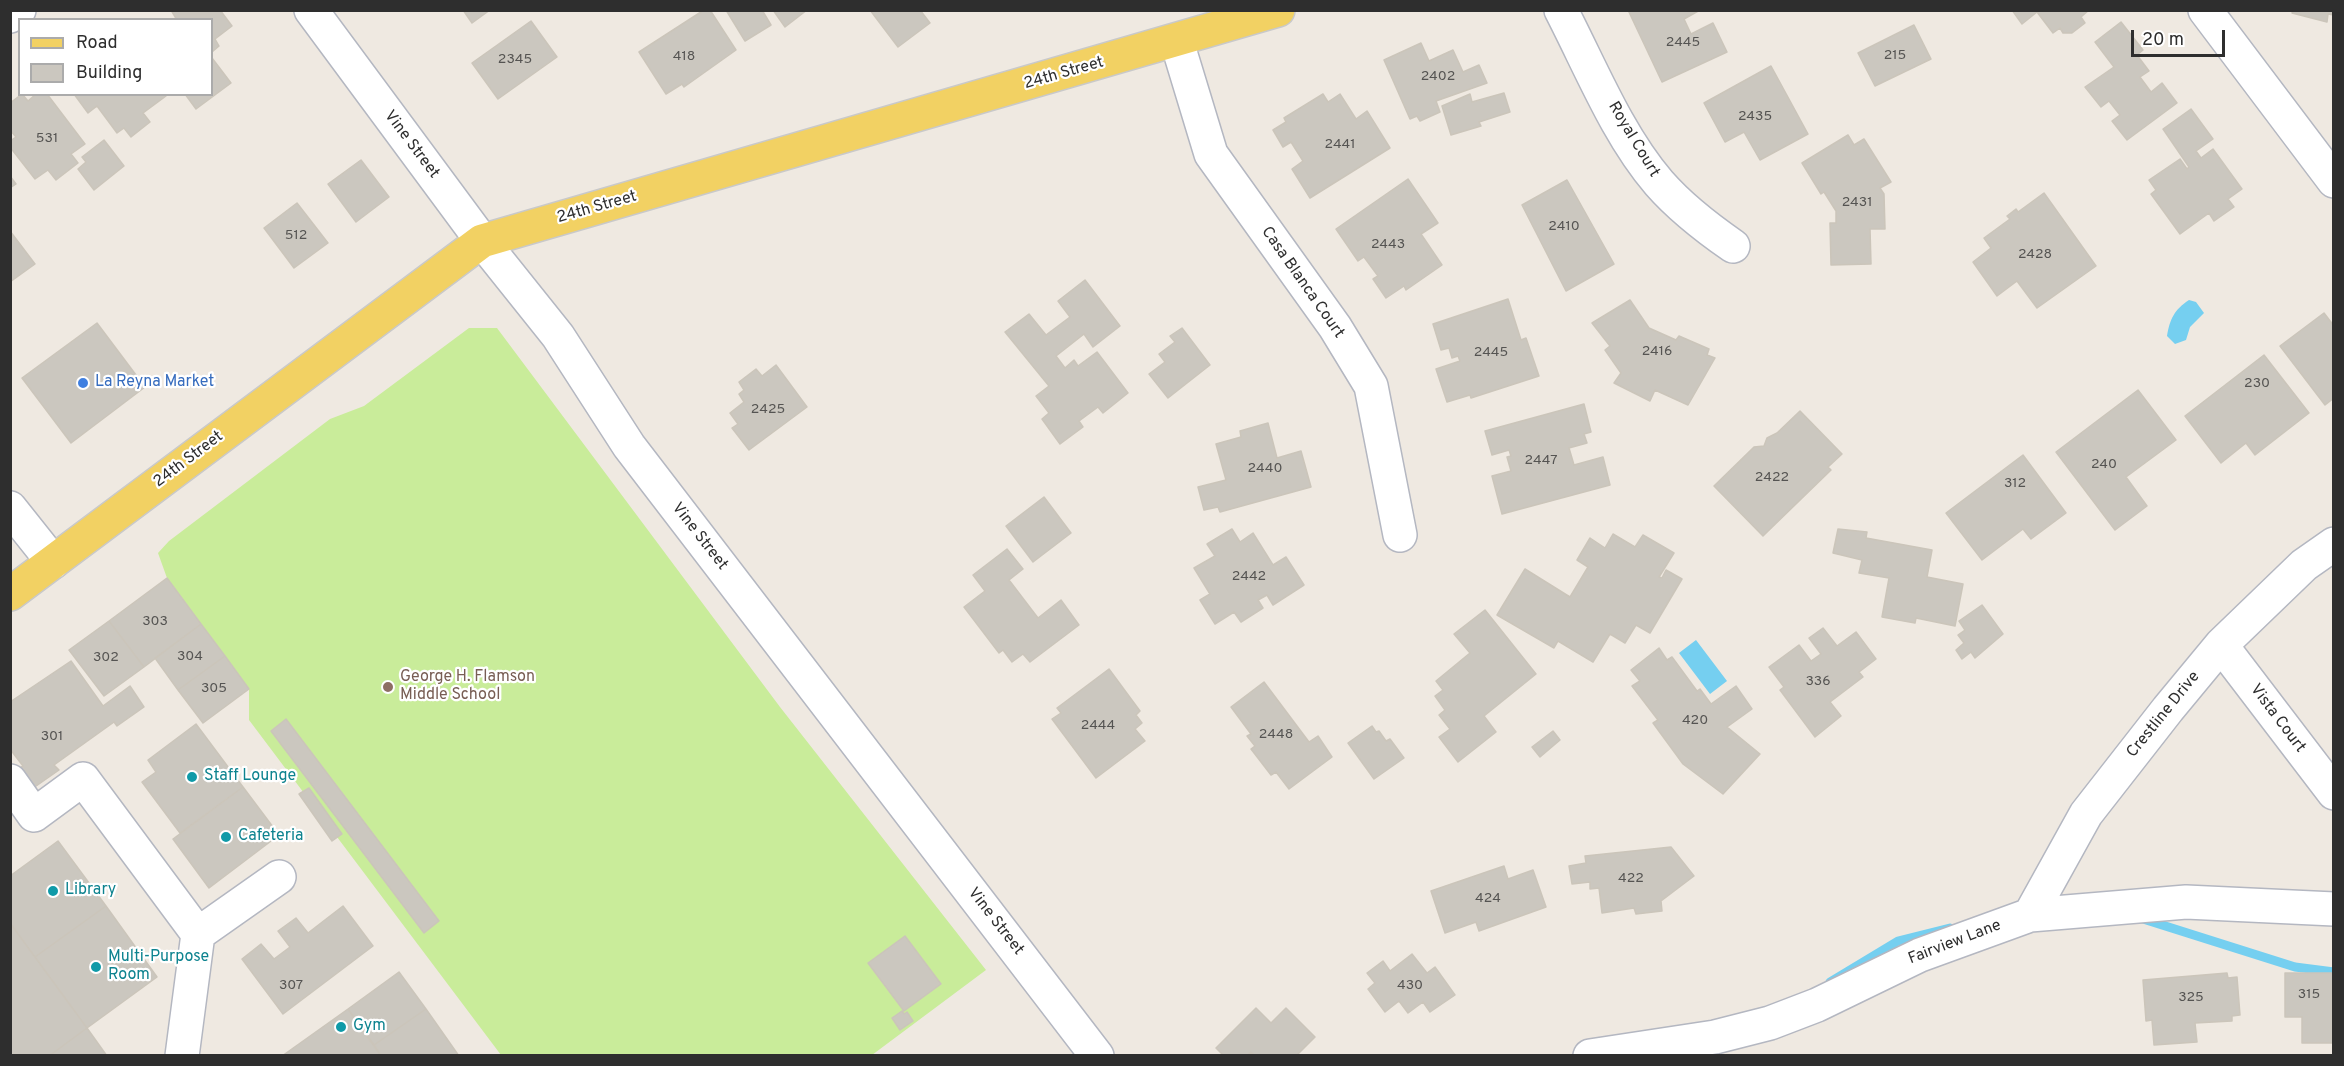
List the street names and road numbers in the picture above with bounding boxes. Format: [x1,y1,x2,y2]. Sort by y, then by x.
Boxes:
street label: 24th Street [1022,53,1106,95]
street label: Royal Court [1603,99,1663,181]
street label: Vine Street [379,107,443,183]
street label: 24th Street [555,187,639,229]
street label: Casa Blanca Court [1256,223,1348,343]
street label: 24th Street [150,428,228,492]
street label: Vine Street [667,500,731,574]
street label: Crestline Drive [2123,668,2205,762]
street label: Vista Court [2245,681,2309,757]
street label: Vine Street [963,885,1027,959]
street label: Fairview Lane [1906,916,2004,970]

